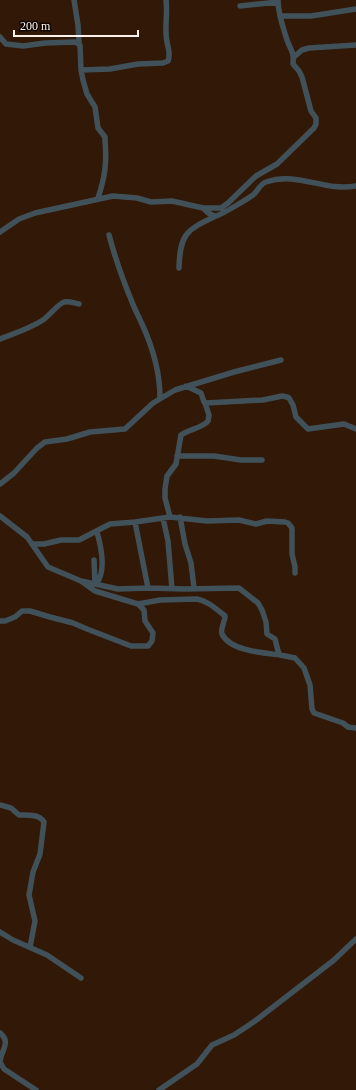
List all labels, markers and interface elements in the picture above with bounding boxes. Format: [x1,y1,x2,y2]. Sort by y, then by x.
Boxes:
scale bar [14,12,138,38]
text: 200 m [20,19,51,33]

